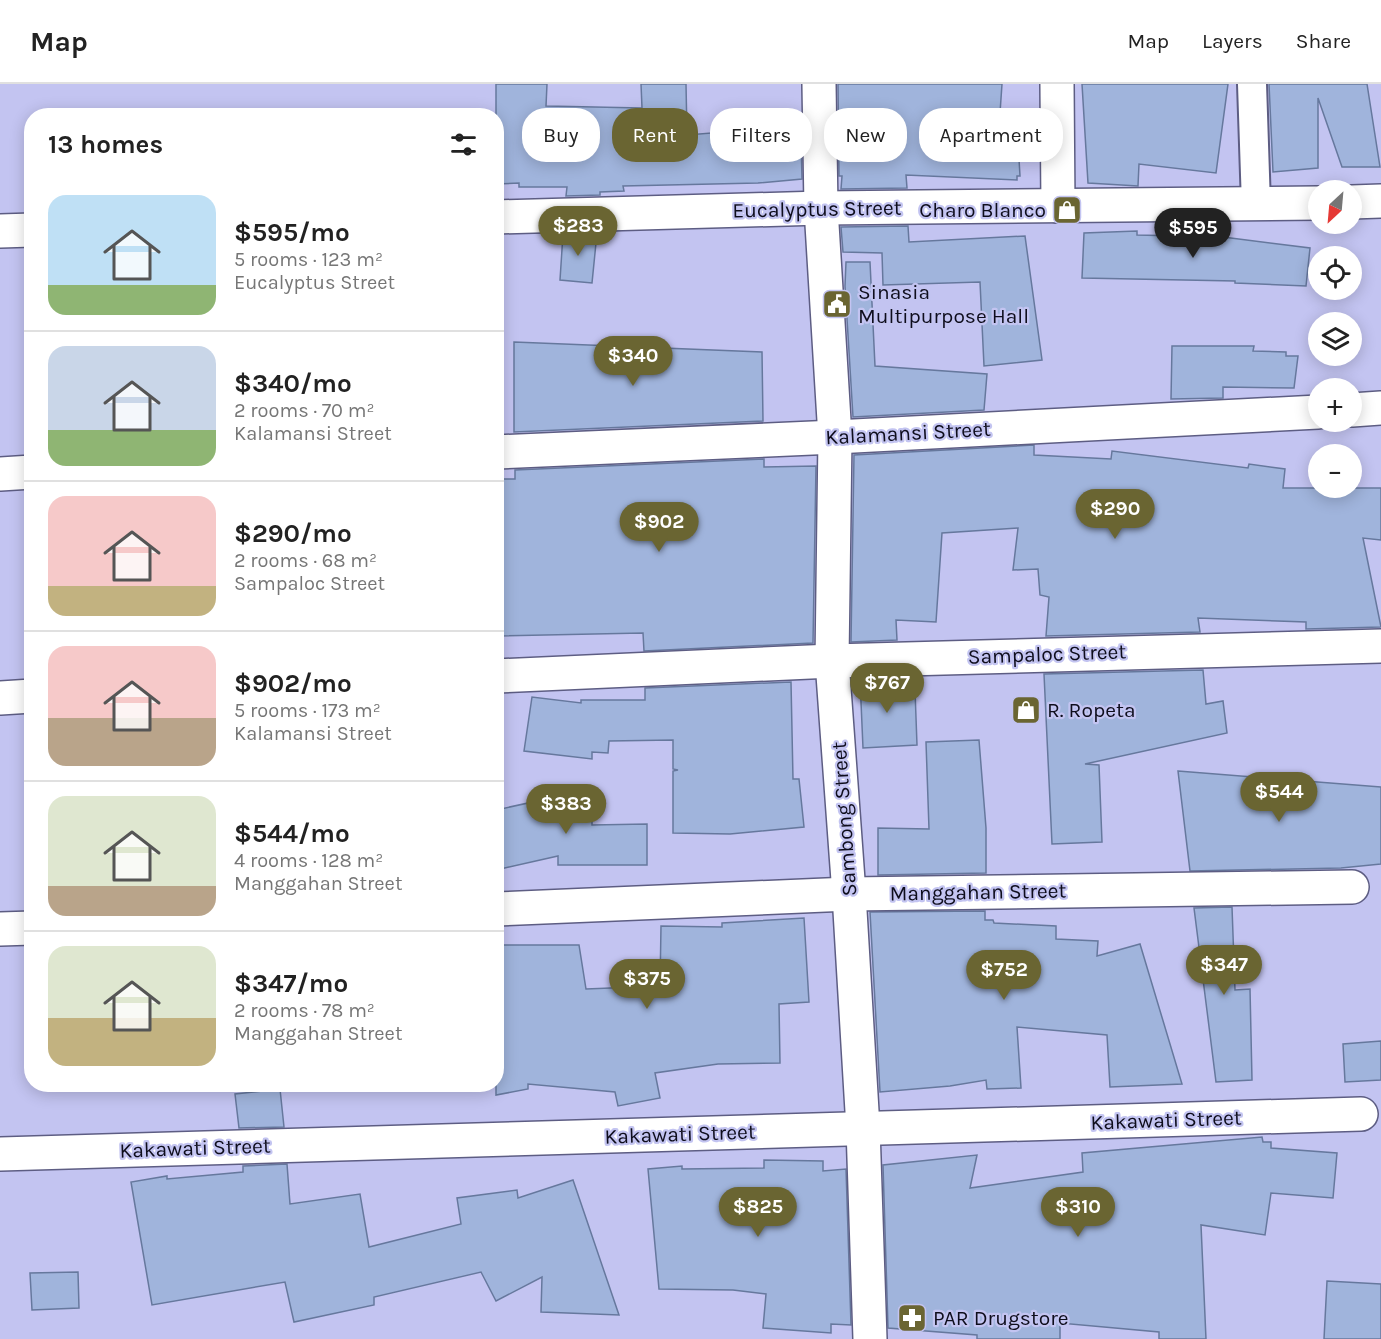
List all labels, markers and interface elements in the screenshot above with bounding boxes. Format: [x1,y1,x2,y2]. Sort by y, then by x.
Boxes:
text: Map [30,25,88,58]
text: Map [1127,29,1169,53]
text: Layers [1202,29,1263,53]
text: Share [1296,29,1351,53]
chip: Buy [522,108,600,162]
chip: Rent [612,108,698,162]
chip: Filters [710,108,812,162]
chip: New [824,108,907,162]
chip: Apartment [919,108,1063,162]
icon: filters [447,128,480,161]
text: 13 homes [48,129,163,160]
north arrow [1308,180,1362,234]
map controls [1308,180,1362,498]
shop icon: Charo Blanco [1051,194,1083,226]
street label: Eucalyptus Street [732,196,902,222]
place label: Charo Blanco [919,198,1046,222]
pin: $283 [542,206,614,257]
pin: $595 [1157,208,1229,259]
text: $283 [552,214,604,237]
text: $595 [1168,216,1218,239]
text: $595/mo [234,217,350,248]
icon: home [96,219,168,291]
button: locate [1308,246,1362,300]
text: 5 rooms · 123 m² [234,248,383,271]
text: Eucalyptus Street [234,271,395,294]
place label: Sinasia Multipurpose Hall [858,280,1029,328]
public building icon: Sinasia Multipurpose Hall [821,288,853,320]
button: layers [1308,312,1362,366]
pin: $340 [597,336,669,387]
text: $340 [608,344,658,367]
text: $340/mo [234,368,352,399]
icon: home [96,370,168,442]
button: + [1308,378,1362,432]
text: 2 rooms · 70 m² [234,399,374,422]
street label: Kalamansi Street [825,417,991,449]
text: Kalamansi Street [234,422,392,445]
button: − [1308,444,1362,498]
pin: $290 [1079,489,1151,540]
text: $290 [1090,497,1140,520]
pin: $902 [623,502,695,553]
text: $902 [634,510,684,533]
text: $290/mo [234,518,352,549]
icon: home [96,520,168,592]
text: 2 rooms · 68 m² [234,549,377,572]
text: Sampaloc Street [234,572,385,595]
street label: Sampaloc Street [967,639,1127,669]
pin: $767 [851,663,923,714]
text: $902/mo [234,668,352,699]
icon: home [96,670,168,742]
text: $767 [864,671,910,694]
shop icon: R. Ropeta [1010,694,1042,726]
place label: R. Ropeta [1047,698,1135,722]
text: 5 rooms · 173 m² [234,699,381,722]
text: Kalamansi Street [234,722,392,745]
street label: Sambong Street [827,741,861,897]
pin: $544 [1243,772,1315,823]
text: $544 [1254,780,1304,803]
pin: $383 [530,784,602,835]
text: $383 [540,792,592,815]
text: $544/mo [234,818,350,849]
icon: home [96,820,168,892]
text: 4 rooms · 128 m² [234,849,383,872]
text: Manggahan Street [234,872,402,895]
street label: Manggahan Street [889,878,1067,906]
pin: $347 [1188,945,1260,996]
pin: $752 [968,950,1040,1001]
text: $347 [1200,953,1248,976]
text: $752 [980,958,1028,981]
pin: $375 [611,959,683,1010]
text: $375 [623,967,671,990]
text: $347/mo [234,968,348,999]
icon: home [96,970,168,1042]
text: 2 rooms · 78 m² [234,999,375,1022]
text: Manggahan Street [234,1022,402,1045]
street label: Kakawati Street [1090,1105,1242,1135]
street label: Kakawati Street [604,1119,756,1149]
street label: Kakawati Street [119,1133,271,1163]
pin: $825 [722,1187,794,1238]
pin: $310 [1042,1187,1114,1238]
text: $825 [733,1195,783,1218]
text: $310 [1055,1195,1101,1218]
pharmacy icon: PAR Drugstore [896,1302,928,1334]
place label: PAR Drugstore [933,1306,1069,1330]

